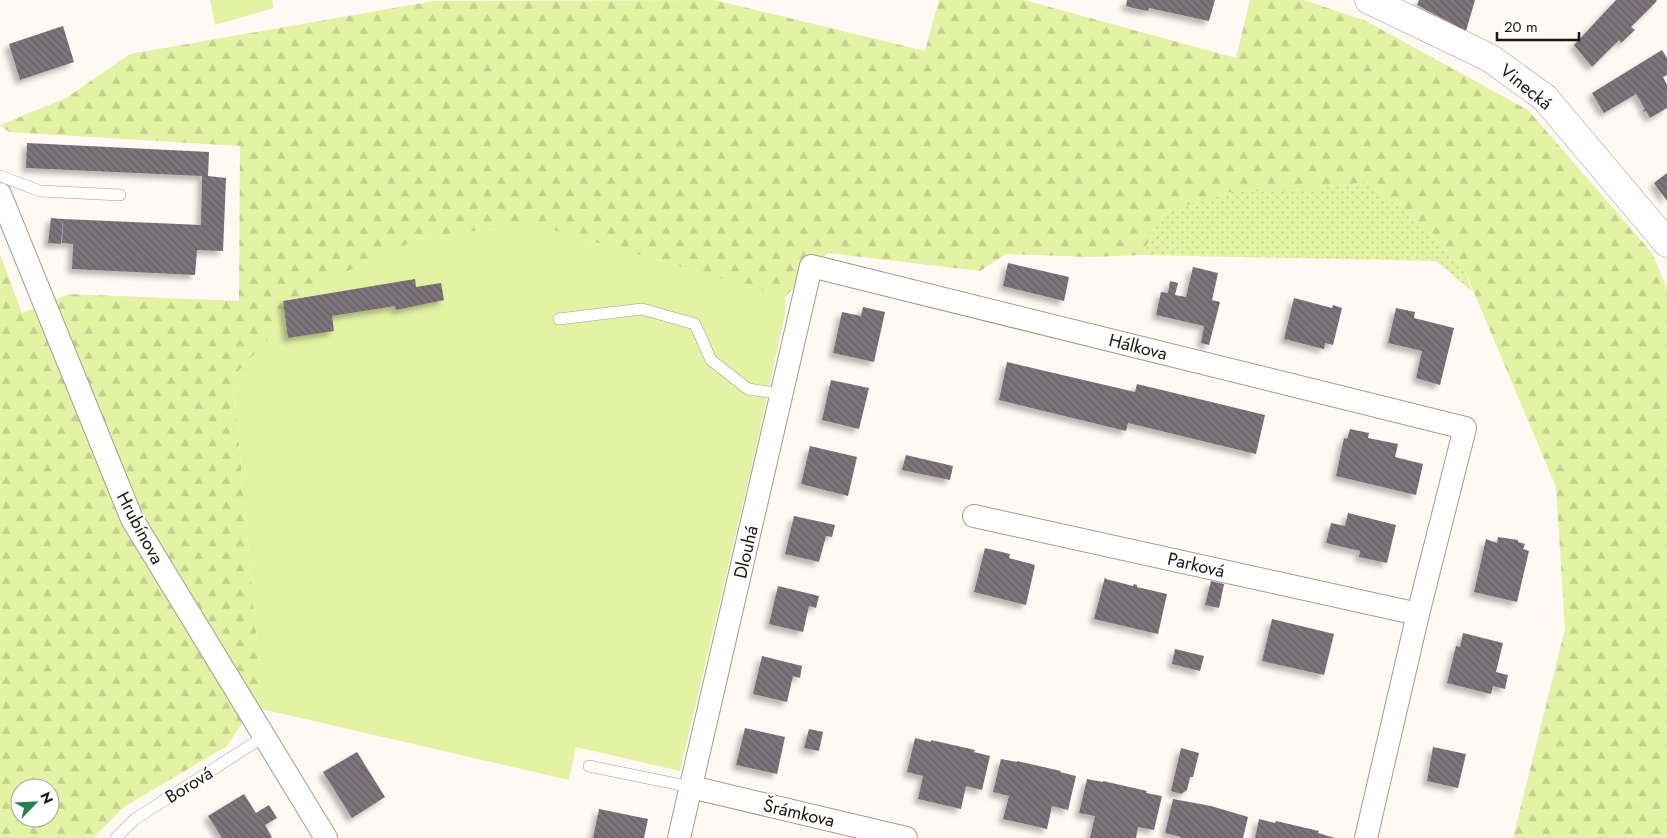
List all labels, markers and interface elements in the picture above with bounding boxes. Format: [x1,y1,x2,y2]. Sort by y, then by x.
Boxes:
scale bar [1497,10,1580,42]
text: 20 m [1504,16,1538,38]
street label: Vinecká [1494,58,1558,116]
street label: Hálkova [1106,327,1170,367]
street label: Hrubínova [110,487,170,569]
street label: Dlouhá [727,523,765,581]
street label: Parková [1165,546,1227,584]
street label: Borová [160,760,218,810]
north arrow [10,778,60,828]
text: N [35,789,58,807]
street label: Šrámkova [761,792,837,834]

